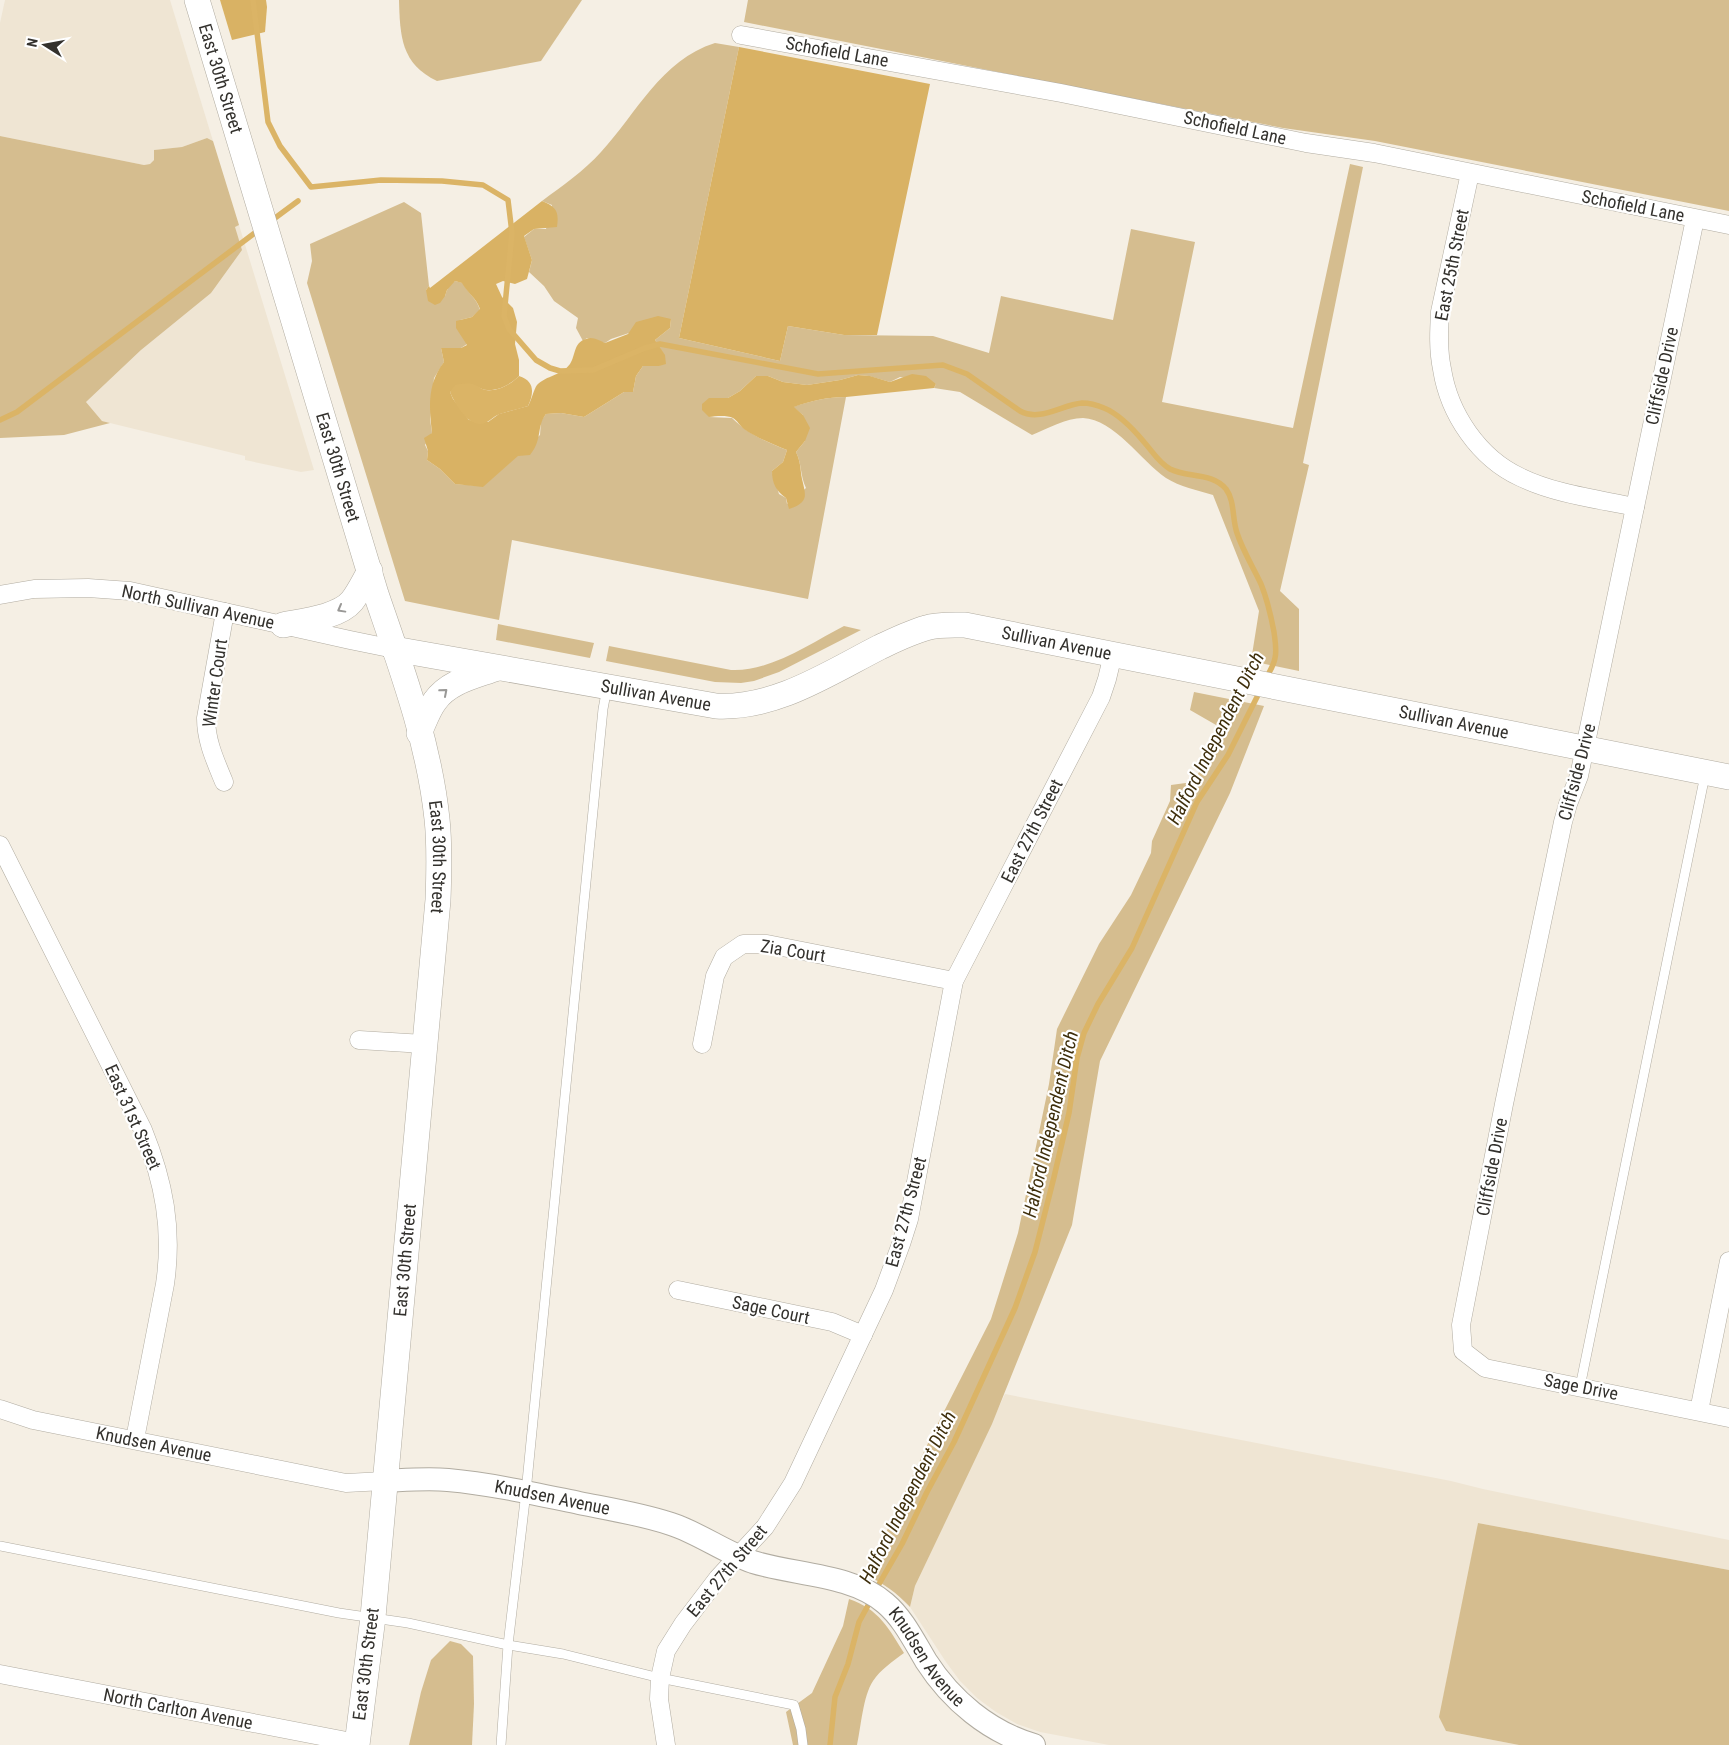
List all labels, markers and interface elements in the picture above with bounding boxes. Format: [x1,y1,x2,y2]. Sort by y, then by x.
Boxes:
north arrow [20,20,70,70]
street label: East 30th Street [195,21,248,136]
street label: Schofield Lane [784,32,890,71]
text: N [24,37,41,48]
street label: Schofield Lane [1182,106,1288,149]
street label: Schofield Lane [1580,185,1686,226]
street label: East 25th Street [1430,207,1473,323]
street label: Cliffside Drive [1641,325,1682,427]
street label: East 30th Street [312,410,365,524]
street label: North Sullivan Avenue [120,580,276,633]
one-way arrow [337,603,346,613]
street label: Sullivan Avenue [1000,622,1113,664]
street label: Winter Court [198,637,231,729]
water label: Halford Independent Ditch [1162,648,1269,828]
street label: Sullivan Avenue [599,675,713,715]
one-way arrow [439,689,448,698]
street label: Sullivan Avenue [1397,701,1511,743]
street label: Cliffside Drive [1553,721,1600,823]
street label: East 27th Street [996,776,1067,886]
street label: East 30th Street [425,799,450,915]
street label: Zia Court [759,935,827,966]
water label: Halford Independent Ditch [1018,1029,1083,1220]
street label: East 31st Street [101,1061,166,1173]
street label: Cliffside Drive [1472,1116,1511,1218]
street label: East 27th Street [881,1154,930,1269]
street label: East 30th Street [389,1203,420,1317]
street label: Sage Court [730,1291,812,1328]
street label: Sage Drive [1542,1369,1620,1404]
water label: Halford Independent Ditch [854,1407,961,1587]
street label: Knudsen Avenue [94,1422,213,1466]
street label: Knudsen Avenue [493,1475,612,1519]
street label: East 27th Street [682,1521,771,1621]
street label: Knudsen Avenue [885,1602,969,1711]
street label: East 30th Street [348,1606,383,1721]
street label: North Carlton Avenue [102,1684,254,1733]

